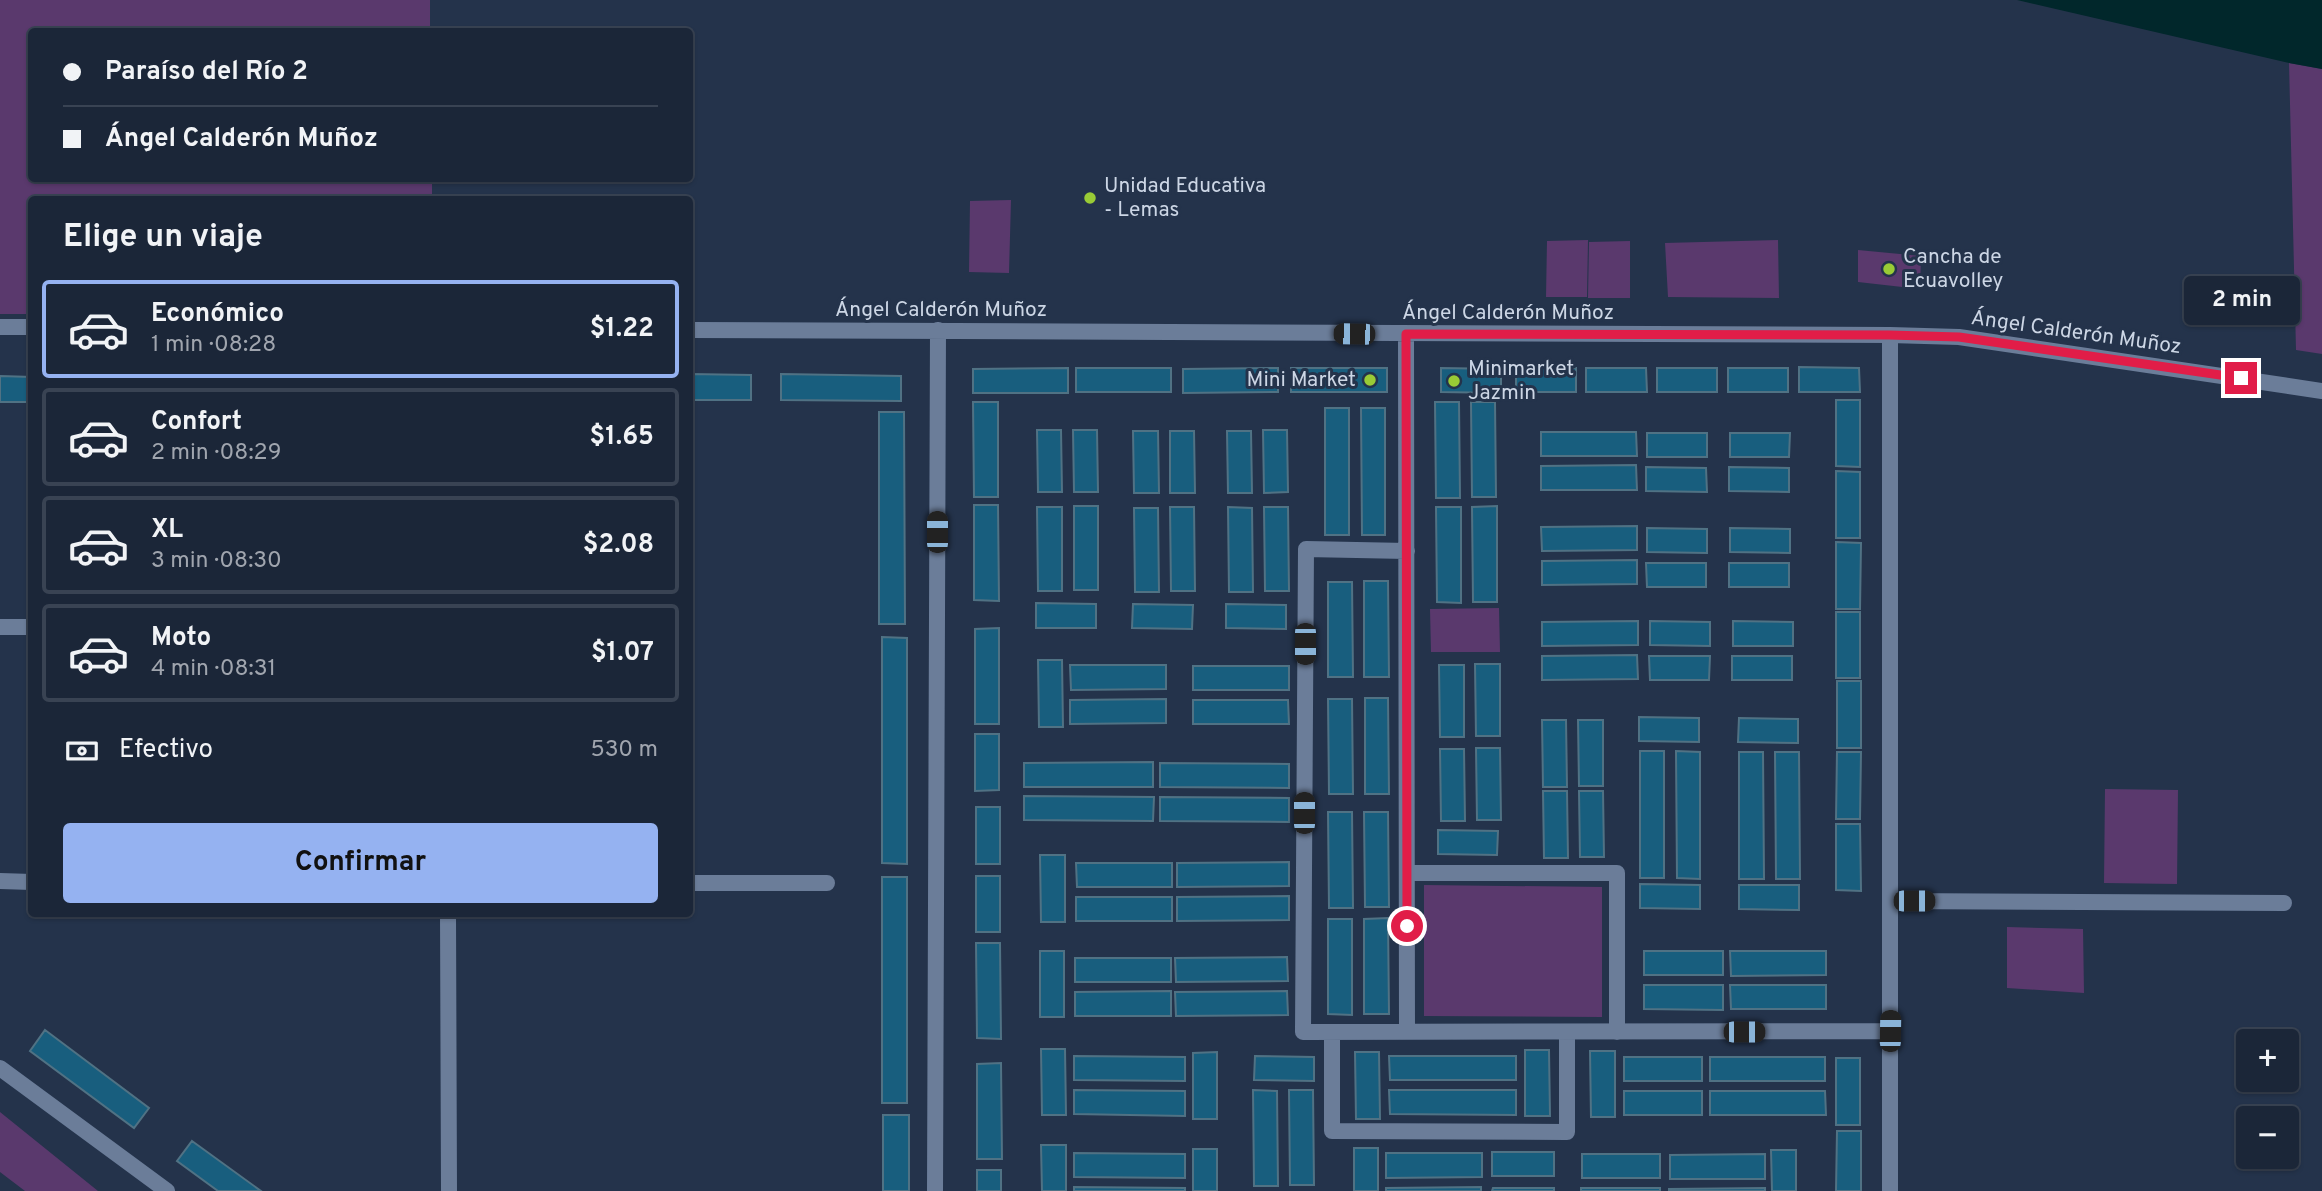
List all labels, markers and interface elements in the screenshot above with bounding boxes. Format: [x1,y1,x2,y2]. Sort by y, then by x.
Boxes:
text: Paraíso del Río 2 [105,56,308,89]
text: Ángel Calderón Muñoz [105,123,378,156]
place label: Unidad Educativa - Lemas [1104,173,1266,224]
marker: Unidad Educativa - Lemas [1082,190,1098,206]
text: Elige un viaje [63,218,263,258]
place label: Cancha de Ecuavolley [1903,244,2003,295]
marker: Cancha de Ecuavolley [1881,261,1897,277]
callout: 2 min [2183,276,2299,326]
text: 2 min [2212,286,2272,315]
street label: Ángel Calderón Muñoz [835,296,1047,324]
icon: car [67,298,130,361]
text: Económico [151,298,284,331]
street label: Ángel Calderón Muñoz [1402,299,1614,327]
street label: Ángel Calderón Muñoz [1969,304,2183,361]
text: $1.22 [590,313,654,346]
car [1333,323,1376,345]
text: 1 min · 08:28 [151,331,276,360]
place label: Minimarket Jazmin [1468,356,1574,407]
route end [2225,362,2257,394]
place label: Mini Market [1247,367,1356,394]
marker: Mini Market [1362,372,1378,388]
marker: Minimarket Jazmin [1446,373,1462,389]
icon: car [67,406,130,469]
text: Confort [151,406,242,439]
text: $1.65 [590,421,654,454]
text: 2 min · 08:29 [151,439,281,468]
car [927,511,948,553]
icon: car [67,514,130,577]
text: XL [151,514,183,547]
text: $2.08 [583,529,654,562]
text: 3 min · 08:30 [151,547,282,576]
icon: car [67,622,130,685]
text: Moto [151,622,211,655]
car [1295,623,1316,665]
text: $1.07 [591,637,654,670]
text: 4 min · 08:31 [151,655,276,684]
icon: cash [63,732,101,770]
text: Efectivo [119,734,213,767]
text: 530 m [590,736,658,765]
car [1294,792,1315,834]
button: Confirmar [63,823,658,903]
car [1894,891,1936,912]
route start [1391,910,1423,942]
car [1880,1010,1901,1052]
car [1724,1022,1766,1043]
map controls [2236,1029,2299,1169]
button: + [2236,1029,2299,1092]
button: − [2236,1106,2299,1169]

